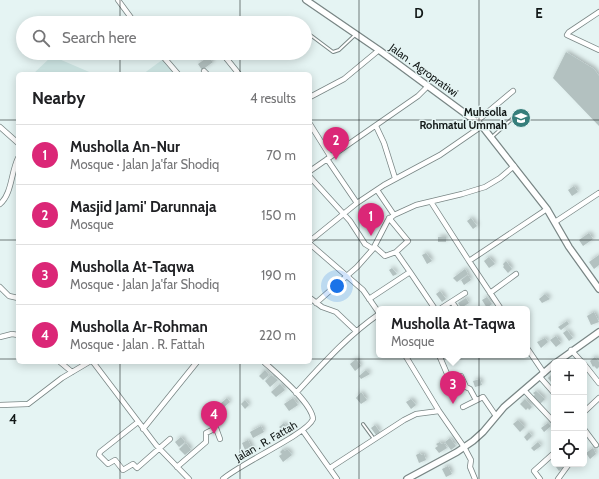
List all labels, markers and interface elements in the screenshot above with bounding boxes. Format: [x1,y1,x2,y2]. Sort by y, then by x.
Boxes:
text: D [414,5,424,21]
text: E [535,5,543,21]
search box [16,16,312,60]
icon: search [30,27,52,49]
text: Search here [62,29,137,47]
street label: Jalan . Agropratiwi [386,40,461,100]
text: Nearby [32,88,85,108]
text: 4 results [250,90,296,106]
place label: Muhsolla Rohmatul Ummah [419,105,508,132]
school or university icon: Muhsolla Rohmatul Ummah [510,107,532,129]
pin: 2 [323,127,349,160]
text: Musholla An-Nur [70,138,180,156]
text: 1 [43,147,47,163]
text: 70 m [266,147,296,163]
text: Mosque · Jalan Ja'far Shodiq [70,156,219,172]
text: Masjid Jami' Darunnaja [70,198,216,216]
pin: 1 [358,203,384,236]
text: 2 [42,207,48,223]
text: 150 m [261,207,296,223]
text: Mosque [70,216,114,232]
text: Musholla At-Taqwa [70,258,194,276]
text: 3 [41,267,49,283]
text: 190 m [261,267,296,283]
text: Mosque · Jalan Ja'far Shodiq [70,276,219,292]
your location [327,276,347,296]
popup [376,306,530,358]
text: Musholla At-Taqwa [391,315,515,333]
text: Musholla Ar-Rohman [70,318,208,336]
text: 4 [41,327,49,343]
text: 220 m [259,327,296,343]
text: Mosque [391,333,435,349]
text: Mosque · Jalan . R. Fattah [70,336,205,352]
map controls [551,359,587,467]
button: + [551,359,587,395]
pin: 3 [440,371,466,404]
button: − [551,395,587,431]
pin: 4 [201,401,227,434]
text: 4 [9,411,17,427]
street label: Jalan . R. Fattah [231,418,300,465]
button: locate [551,431,587,467]

